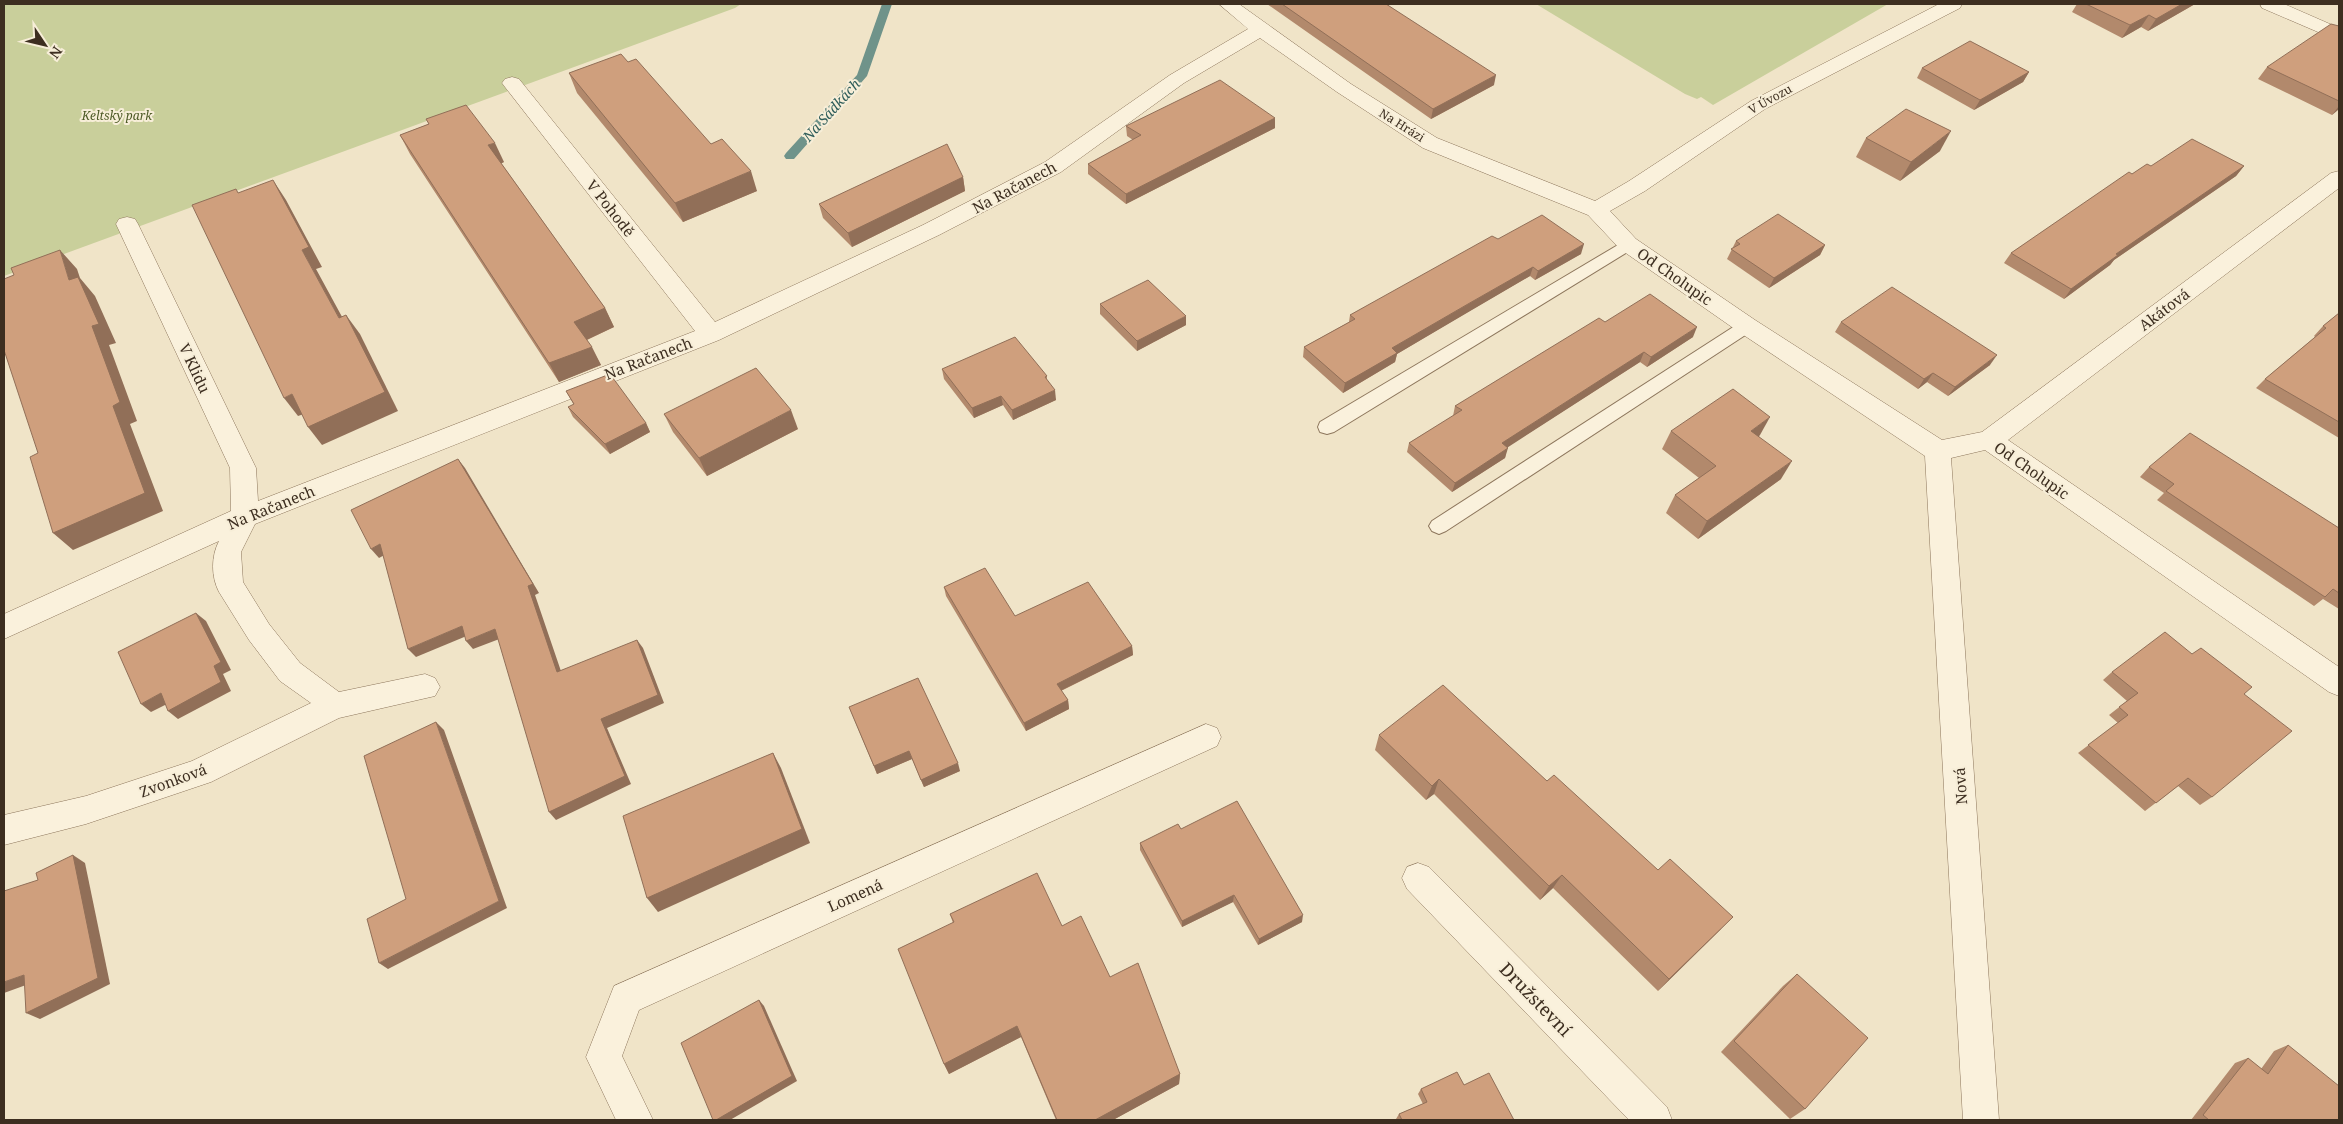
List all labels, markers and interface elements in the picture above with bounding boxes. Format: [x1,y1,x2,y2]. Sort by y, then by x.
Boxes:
north arrow [20,20,70,70]
text: N [45,43,67,63]
water label: Na Sádkách [797,74,864,146]
street label: V Úvozu [1745,80,1795,118]
street label: Na Hrázi [1376,104,1428,146]
park label: Keltský park [81,107,153,124]
street label: Na Račanech [968,156,1060,218]
street label: V Pohodě [582,175,640,241]
street label: Od Cholupic [1634,243,1716,309]
street label: Akátová [2134,283,2194,335]
street label: Na Račanech [601,332,695,384]
street label: V Klidu [175,340,215,397]
street label: Od Cholupic [1991,437,2073,503]
street label: Na Račanech [224,480,318,534]
street label: Zvonková [137,759,209,801]
street label: Nová [1949,767,1971,805]
street label: Lomená [824,874,886,916]
street label: Družstevní [1495,957,1577,1041]

